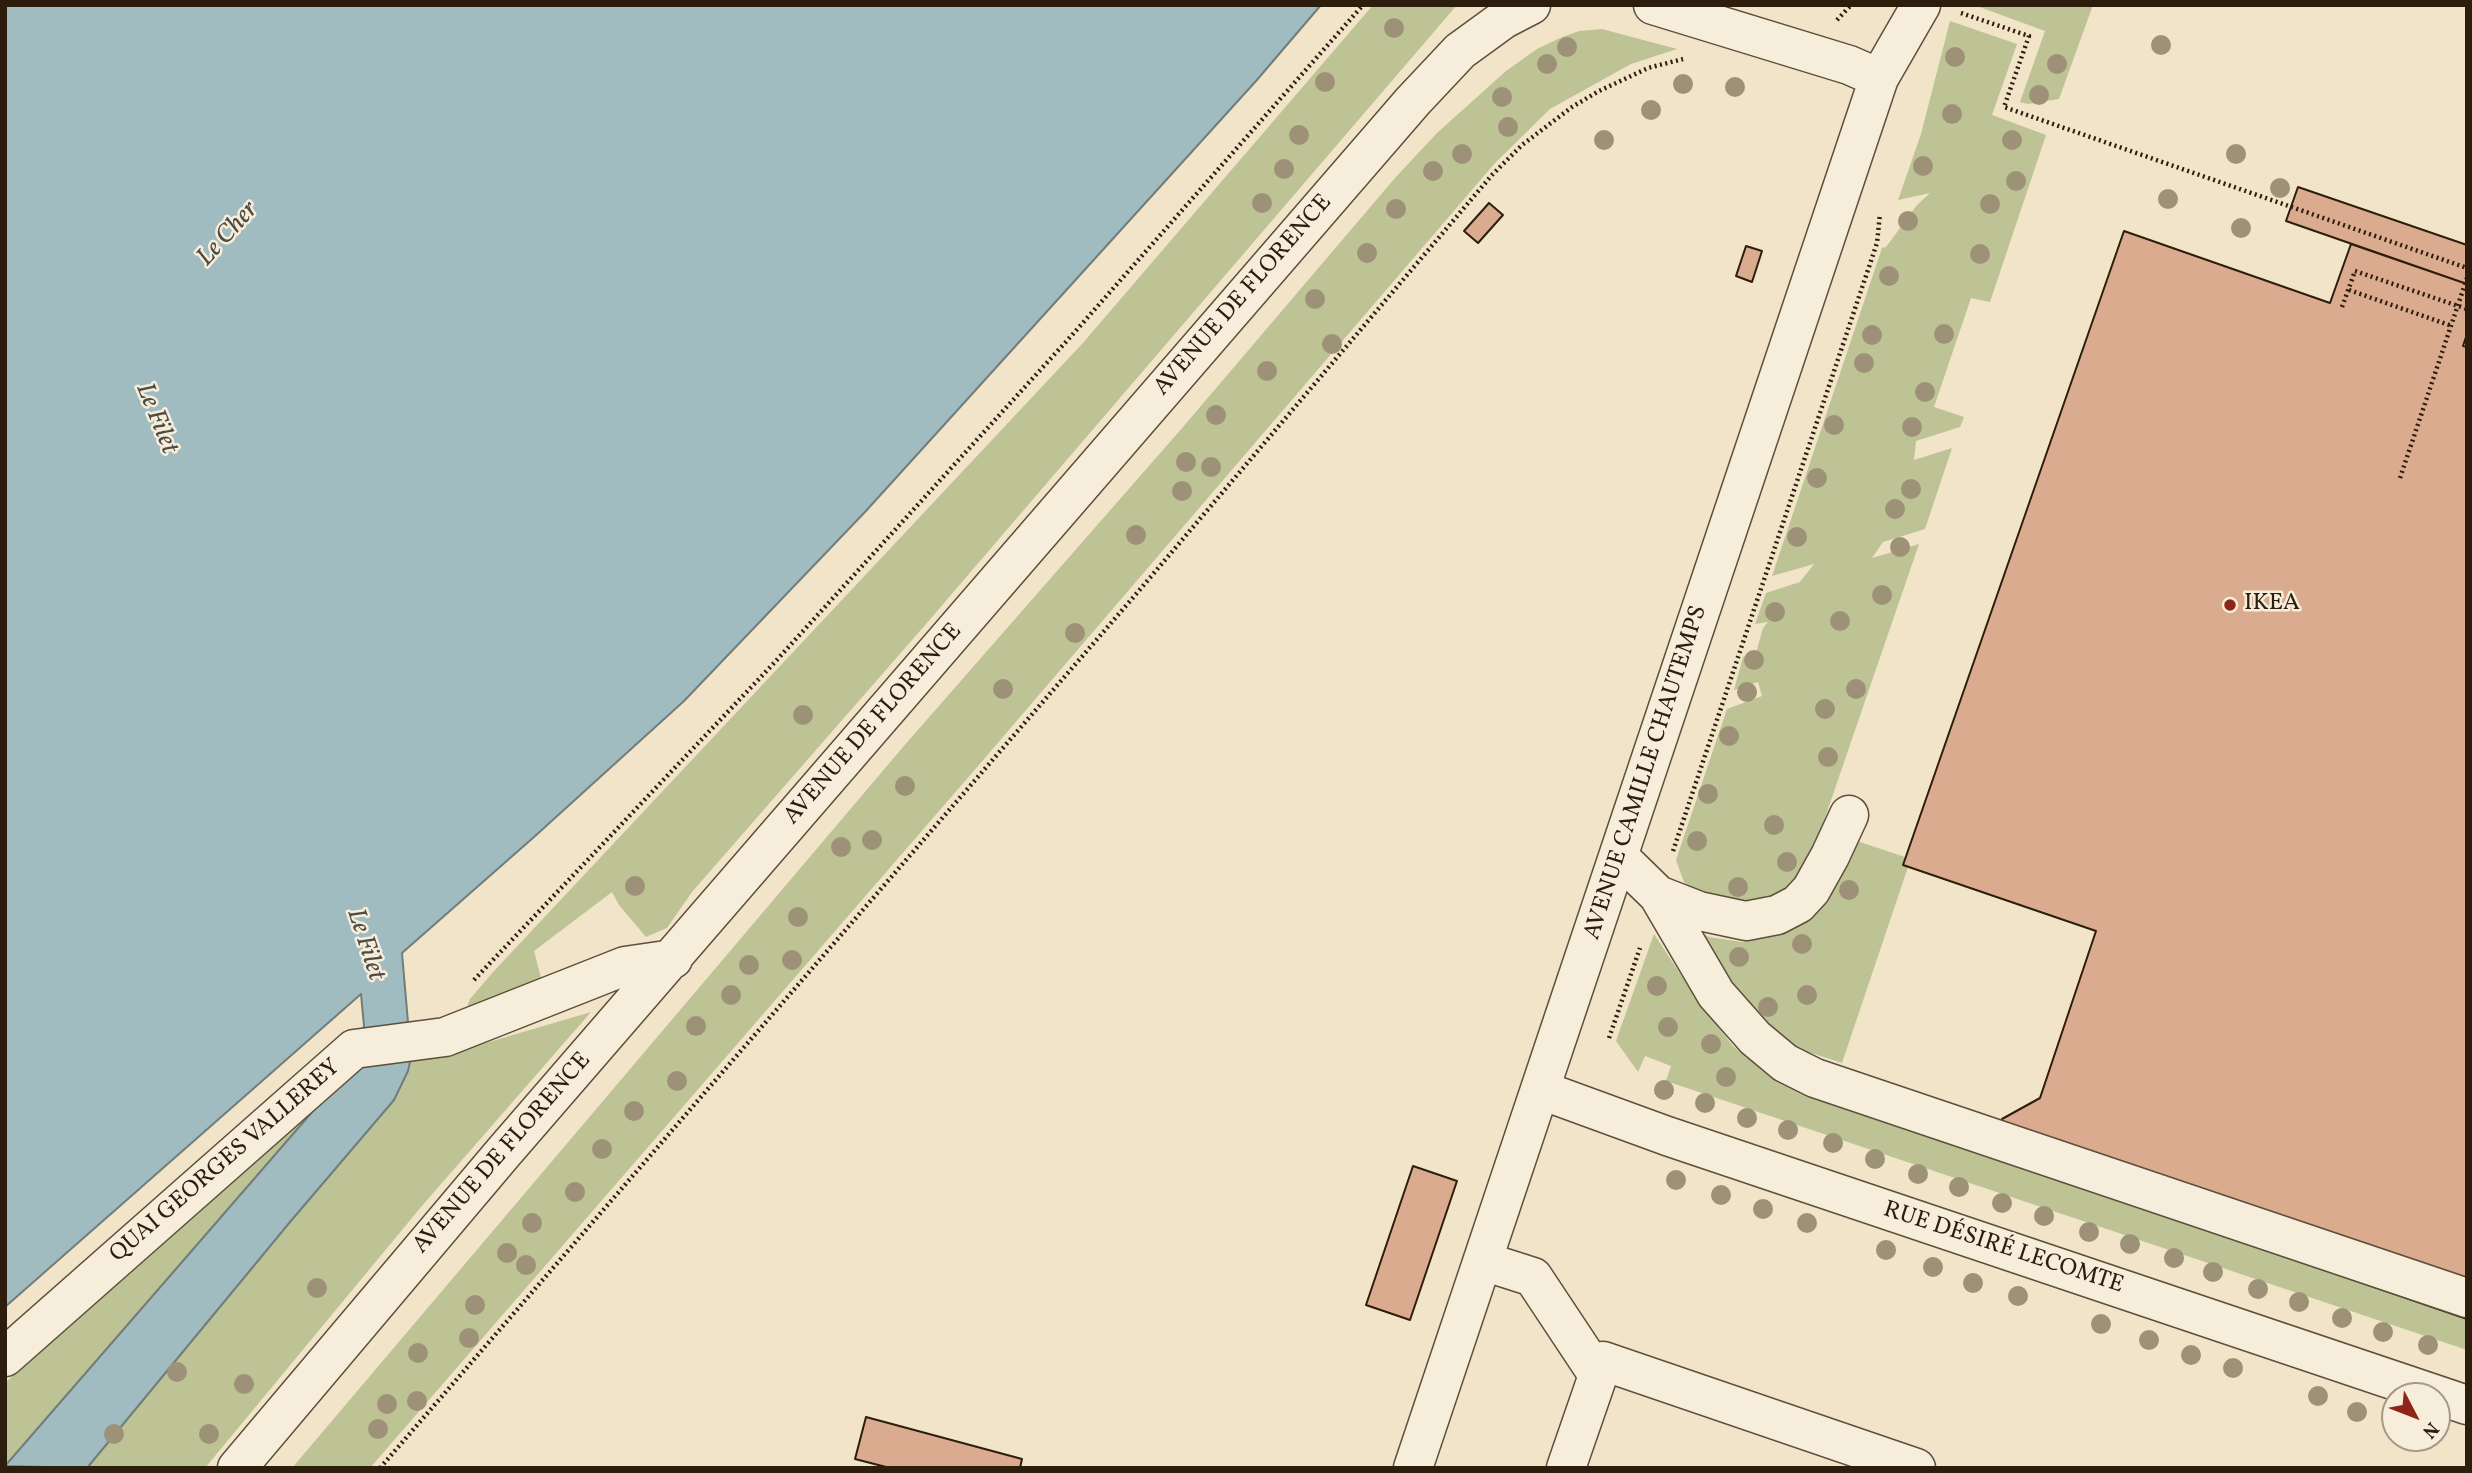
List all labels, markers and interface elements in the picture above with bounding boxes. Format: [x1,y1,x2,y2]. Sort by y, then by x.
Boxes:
street label: AVENUE DE FLORENCE [1149,189,1339,403]
water label: Le Cher [192,196,266,274]
water label: Le Filet [127,379,183,459]
place label: IKEA [2244,591,2300,619]
marker: IKEA [2222,597,2238,613]
street label: AVENUE CAMILLE CHAUTEMPS [1579,602,1715,944]
street label: AVENUE DE FLORENCE [779,618,969,832]
water label: Le Filet [338,905,390,985]
street label: AVENUE DE FLORENCE [408,1047,598,1261]
street label: QUAI GEORGES VALLEREY [105,1054,347,1270]
street label: RUE DÉSIRÉ LECOMTE [1879,1197,2127,1301]
north arrow [2381,1382,2451,1452]
text: N [2416,1416,2444,1444]

